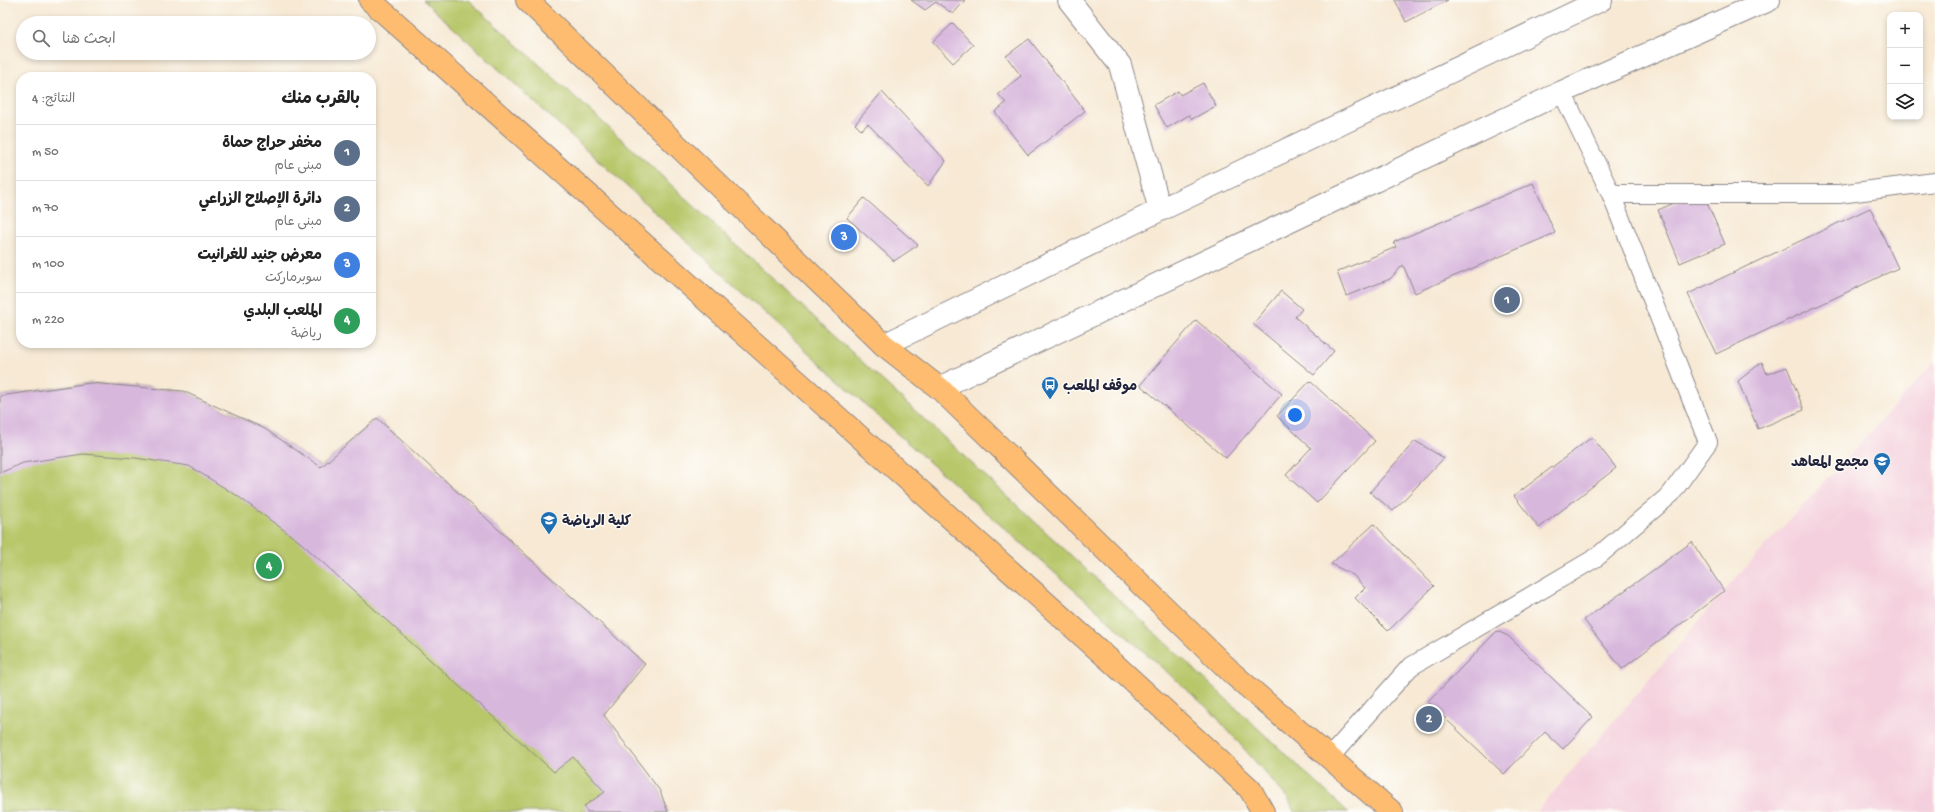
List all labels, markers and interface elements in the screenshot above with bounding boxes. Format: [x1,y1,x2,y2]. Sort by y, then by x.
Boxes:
map controls [1887,12,1923,120]
button: + [1887,12,1923,48]
search box [16,16,376,60]
icon: search [30,27,52,49]
text: ابحث هنا [62,31,116,49]
button: − [1887,48,1923,84]
button: layers [1887,84,1923,120]
text: بالقرب منك [281,90,360,110]
text: النتائج: 4 [32,92,75,107]
text: مخفر حراج حماة [222,135,322,153]
text: 50 m [32,145,59,160]
text: 1 [344,145,350,160]
text: مبنى عام [274,159,322,174]
text: دائرة الإصلاح الزراعي [199,191,322,209]
text: 70 m [32,201,58,216]
text: 2 [344,201,350,216]
text: مبنى عام [274,215,322,230]
pin: 3 [831,222,857,252]
text: معرض جنيد للغرانيت [198,247,322,265]
text: 100 m [32,257,64,272]
text: 3 [344,257,350,272]
text: سوبرماركت [265,271,322,286]
pin: 1 [1494,285,1520,315]
text: الملعب البلدي [243,303,322,321]
text: 220 m [32,313,64,328]
text: 4 [344,313,350,328]
text: رياضة [291,327,322,342]
bus stop icon: موقف الملعب [1040,375,1060,400]
place label: موقف الملعب [1063,378,1137,396]
your location [1285,405,1305,425]
school or university icon: مجمع المعاهد [1872,451,1892,476]
place label: مجمع المعاهد [1791,455,1869,472]
school or university icon: كلية الرياضة [539,510,559,535]
place label: كلية الرياضة [562,514,632,531]
pin: 4 [256,551,282,581]
pin: 2 [1416,704,1442,734]

